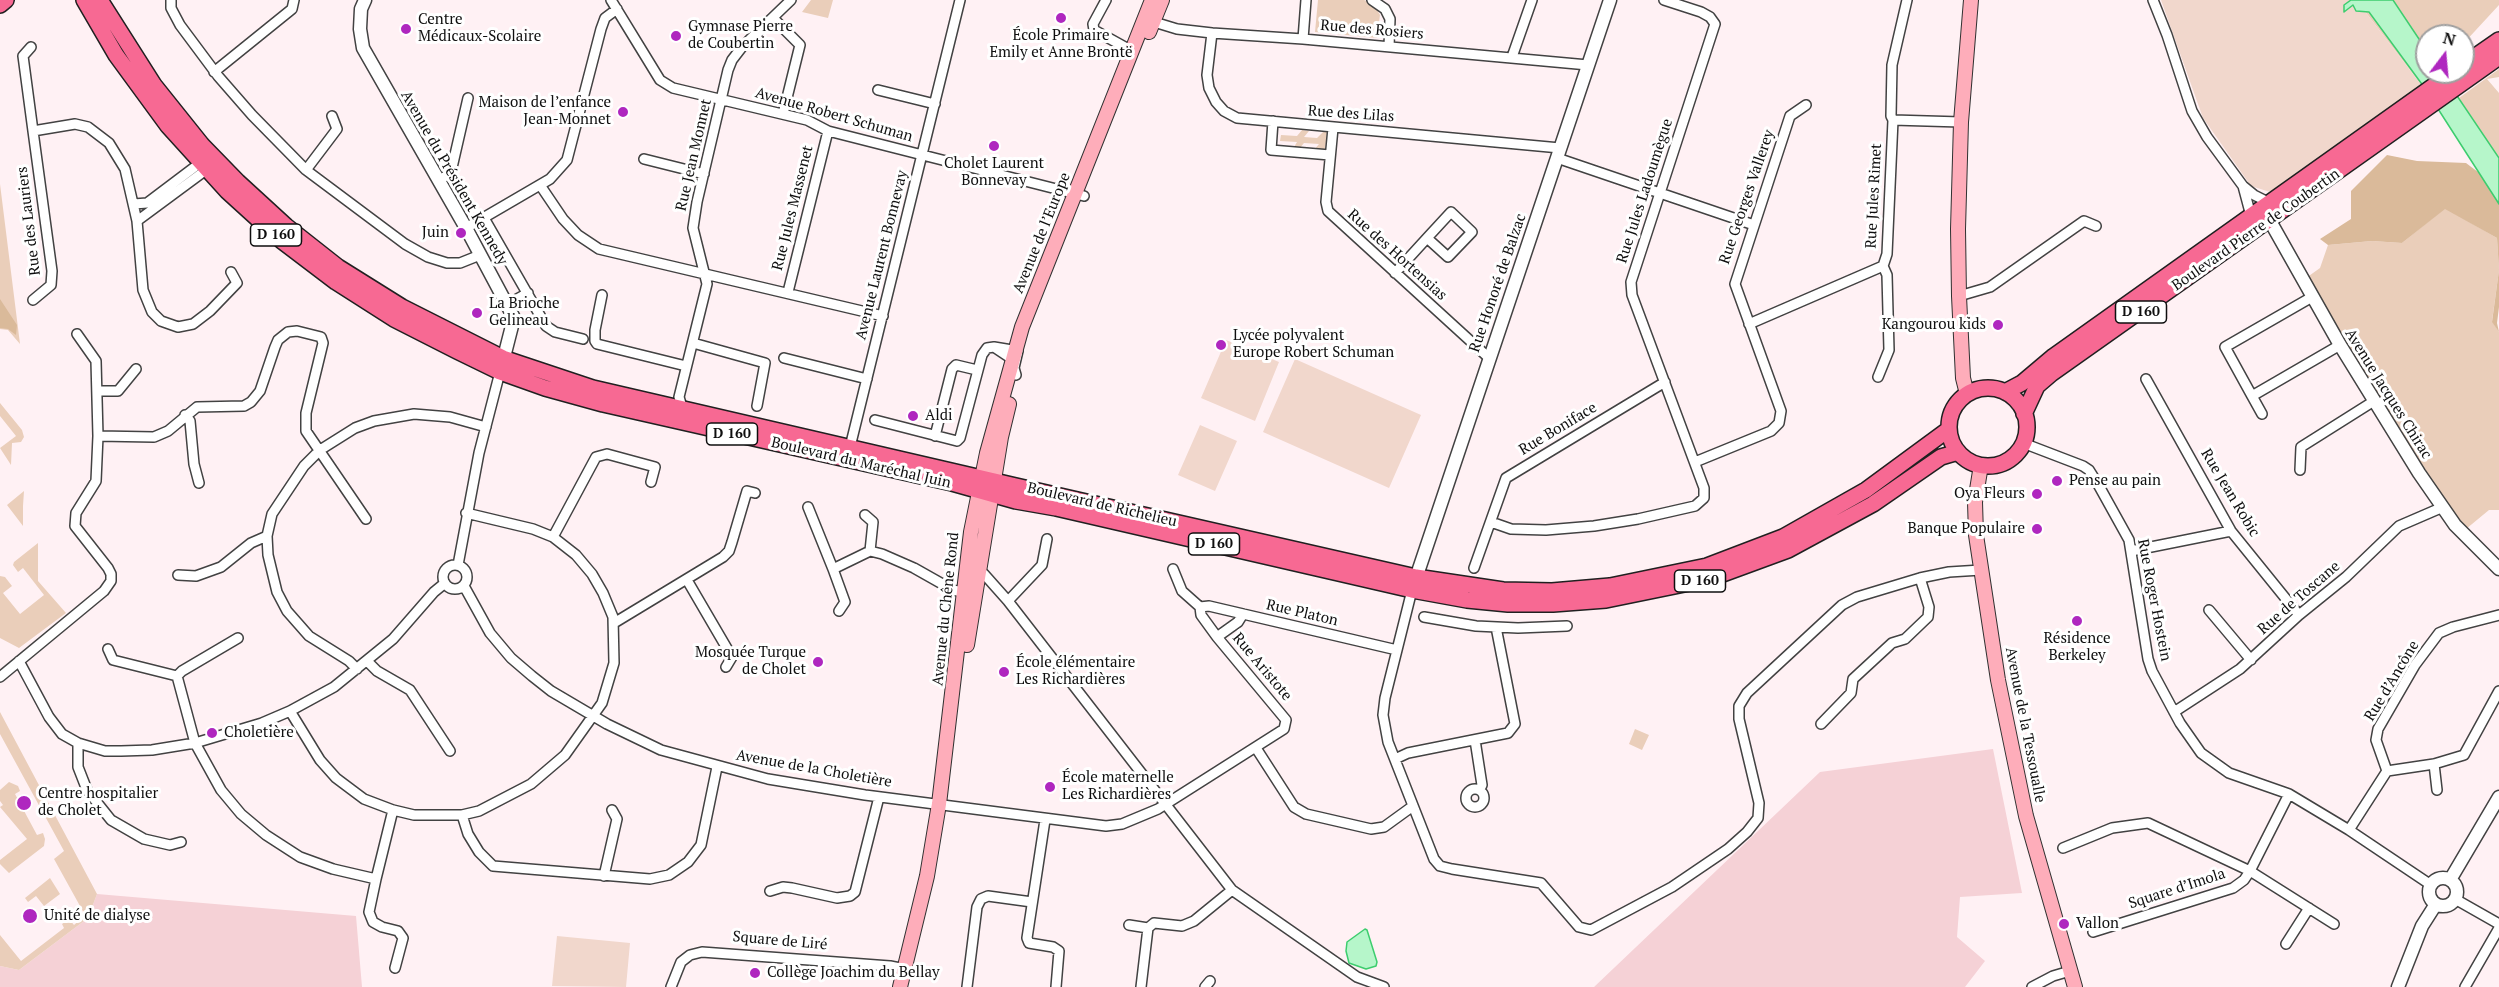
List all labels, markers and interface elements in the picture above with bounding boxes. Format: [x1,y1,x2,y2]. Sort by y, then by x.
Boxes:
place label: Centre Médicaux-Scolaire [418,11,541,46]
marker: École Primaire Emily et Anne Brontë [1054,11,1068,25]
street label: Rue des Rosiers [1320,17,1424,43]
place label: Gymnase Pierre de Coubertin [688,18,793,53]
marker: Centre Médicaux-Scolaire [399,22,413,36]
north arrow [2415,24,2475,84]
text: N [2441,26,2458,51]
place label: École Primaire Emily et Anne Brontë [989,27,1133,62]
marker: Gymnase Pierre de Coubertin [669,29,683,43]
street label: Avenue Robert Schuman [753,84,915,146]
street label: Avenue du Président Kennedy [397,88,511,268]
place label: Maison de l’enfance Jean-Monnet [478,94,611,129]
street label: Rue Jean Monnet [672,97,716,213]
street label: Rue des Lilas [1307,102,1395,126]
marker: Maison de l’enfance Jean-Monnet [616,105,630,119]
street label: Rue Jules Ladoumègue [1613,116,1677,266]
street label: Rue Georges Vallerey [1716,128,1778,266]
marker: Cholet Laurent Bonnevay [987,139,1001,153]
street label: Rue Jules Rimet [1862,143,1886,249]
street label: Rue Jules Massenet [769,144,817,272]
place label: Cholet Laurent Bonnevay [944,155,1044,190]
street label: Rue des Lauriers [13,165,45,277]
street label: Boulevard Pierre de Coubertin [2169,165,2343,295]
street label: Avenue Laurent Bonnevay [852,168,912,342]
street label: Avenue de l’Europe [1010,170,1074,296]
street label: Rue des Hortensias [1344,206,1450,304]
street label: Rue Honoré de Balzac [1466,211,1530,355]
road number: D 160 [250,224,302,246]
place label: Juin [422,224,449,242]
marker: Juin [454,226,468,240]
place label: La Brioche Gelineau [489,295,560,330]
road number: D 160 [2116,301,2166,323]
marker: La Brioche Gelineau [470,306,484,320]
place label: Kangourou kids [1882,316,1986,334]
marker: Kangourou kids [1991,318,2005,332]
street label: Avenue Jacques Chirac [2341,326,2435,462]
place label: Lycée polyvalent Europe Robert Schuman [1233,327,1394,362]
marker: Lycée polyvalent Europe Robert Schuman [1214,338,1228,352]
street label: Rue Boniface [1516,399,1600,459]
place label: Aldi [925,407,953,425]
marker: Aldi [906,409,920,423]
road number: D 160 [706,423,758,445]
street label: Boulevard du Maréchal Juin [769,434,953,492]
street label: Rue Jean Robic [2197,446,2263,540]
place label: Pense au pain [2069,472,2161,490]
marker: Pense au pain [2050,474,2064,488]
street label: Boulevard de Richelieu [1025,479,1179,531]
place label: Oya Fleurs [1954,485,2025,503]
marker: Oya Fleurs [2030,487,2044,501]
place label: Banque Populaire [1907,520,2025,538]
marker: Banque Populaire [2030,522,2044,536]
street label: Avenue du Chêne Rond [929,531,963,687]
road number: D 160 [1188,533,1240,555]
street label: Rue Roger Hostein [2133,537,2175,663]
street label: Rue de Toscane [2254,557,2344,639]
road number: D 160 [1674,570,1726,592]
street label: Rue Platon [1264,596,1340,630]
marker: Résidence Berkeley [2070,614,2084,628]
street label: Rue Aristote [1228,629,1296,705]
place label: Résidence Berkeley [2044,630,2110,665]
street label: Rue d’Ancône [2361,637,2423,725]
place label: Mosquée Turque de Cholet [695,644,806,679]
street label: Avenue de la Tessoualle [2001,646,2049,804]
place label: École élémentaire Les Richardières [1016,654,1135,689]
marker: Mosquée Turque de Cholet [811,655,825,669]
marker: École élémentaire Les Richardières [997,665,1011,679]
place label: Choletière [224,724,294,742]
marker: Choletière [205,726,219,740]
street label: Avenue de la Choletière [735,746,893,792]
place label: École maternelle Les Richardières [1062,769,1174,804]
marker: École maternelle Les Richardières [1043,780,1057,794]
place label: Centre hospitalier de Cholet [38,785,158,820]
marker: Centre hospitalier de Cholet [15,794,33,812]
street label: Square d’Imola [2126,865,2228,913]
marker: Unité de dialyse [21,907,39,925]
place label: Unité de dialyse [44,907,150,925]
place label: Vallon [2076,915,2119,933]
marker: Vallon [2057,917,2071,931]
street label: Square de Liré [732,928,828,954]
place label: Collège Joachim du Bellay [767,964,940,982]
marker: Collège Joachim du Bellay [748,966,762,980]

